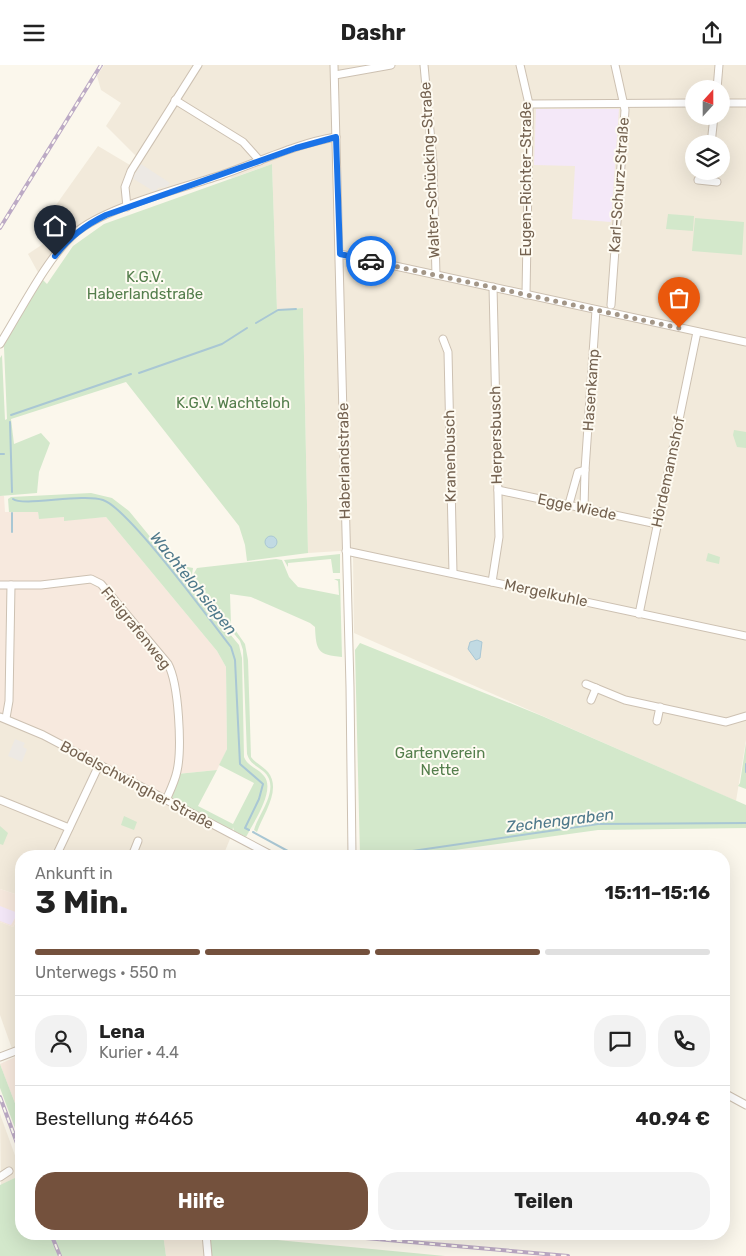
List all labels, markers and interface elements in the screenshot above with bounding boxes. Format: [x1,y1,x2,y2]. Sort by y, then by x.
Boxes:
icon: menu [20,19,48,47]
text: Dashr [340,19,406,46]
icon: share [698,19,726,47]
north arrow [685,80,730,125]
map controls [685,80,730,180]
street label: Walter-Schücking-Straße [416,81,444,259]
street label: Eugen-Richter-Straße [517,101,535,257]
street label: Karl-Schurz-Straße [605,117,633,253]
button: layers [685,135,730,180]
pin [34,205,76,256]
icon: home [41,212,69,240]
courier [346,236,396,286]
icon: car [357,247,385,275]
park label: K.G.V. Haberlandstraße [87,268,203,303]
pin [658,277,700,328]
icon: bag [665,284,693,312]
street label: Hasenkamp [579,348,603,432]
street label: Herpersbusch [486,386,506,484]
park label: K.G.V. Wachteloh [176,394,290,412]
street label: Haberlandstraße [334,403,354,519]
street label: Kranenbusch [440,410,460,502]
street label: Hördemannshof [647,415,689,529]
street label: Egge Wiede [536,490,618,524]
water label: Wachtelohsiepen [146,528,241,639]
street label: Mergelkuhle [503,575,589,611]
street label: Freigrafenweg [97,583,175,673]
street label: Bodelschwingher Straße [57,737,217,833]
park label: Gartenverein Nette [395,744,485,779]
water label: Zechengraben [504,804,615,837]
text: Ankunft in [35,864,113,883]
text: 15:11–15:16 [605,881,710,904]
text: 3 Min. [35,883,128,921]
text: Unterwegs · 550 m [35,963,177,982]
button: person [35,1015,87,1067]
button: chat [594,1015,646,1067]
button: phone [658,1015,710,1067]
text: Lena [99,1020,145,1043]
text: Kurier · 4.4 [99,1043,179,1062]
text: Bestellung #6465 [35,1107,194,1130]
text: 40.94 € [636,1107,710,1130]
button: Hilfe [35,1172,368,1230]
button: Teilen [378,1172,710,1230]

